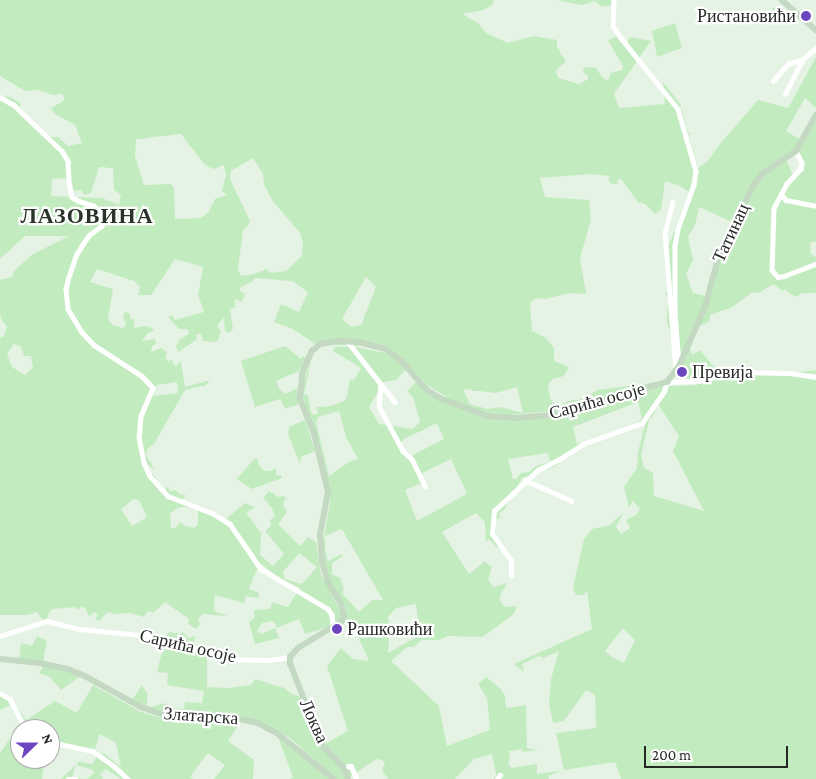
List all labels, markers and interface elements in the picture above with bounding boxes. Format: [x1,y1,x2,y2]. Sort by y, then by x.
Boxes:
place label: Ристановићи [697,5,796,27]
marker: Ристановићи [800,10,812,22]
street label: Татинац [708,200,754,266]
district label: ЛАЗОВИНА [19,203,155,229]
place label: Превија [692,361,753,383]
marker: Превија [676,366,688,378]
street label: Сарића осоје [547,378,647,424]
place label: Рашковићи [347,618,432,640]
marker: Рашковићи [331,623,343,635]
street label: Сарића осоје [138,624,238,668]
street label: Локва [295,696,333,746]
street label: Златарска [163,703,239,729]
north arrow [10,719,60,769]
text: N [39,731,57,746]
scale bar [646,736,790,768]
text: 200 m [652,747,691,763]

